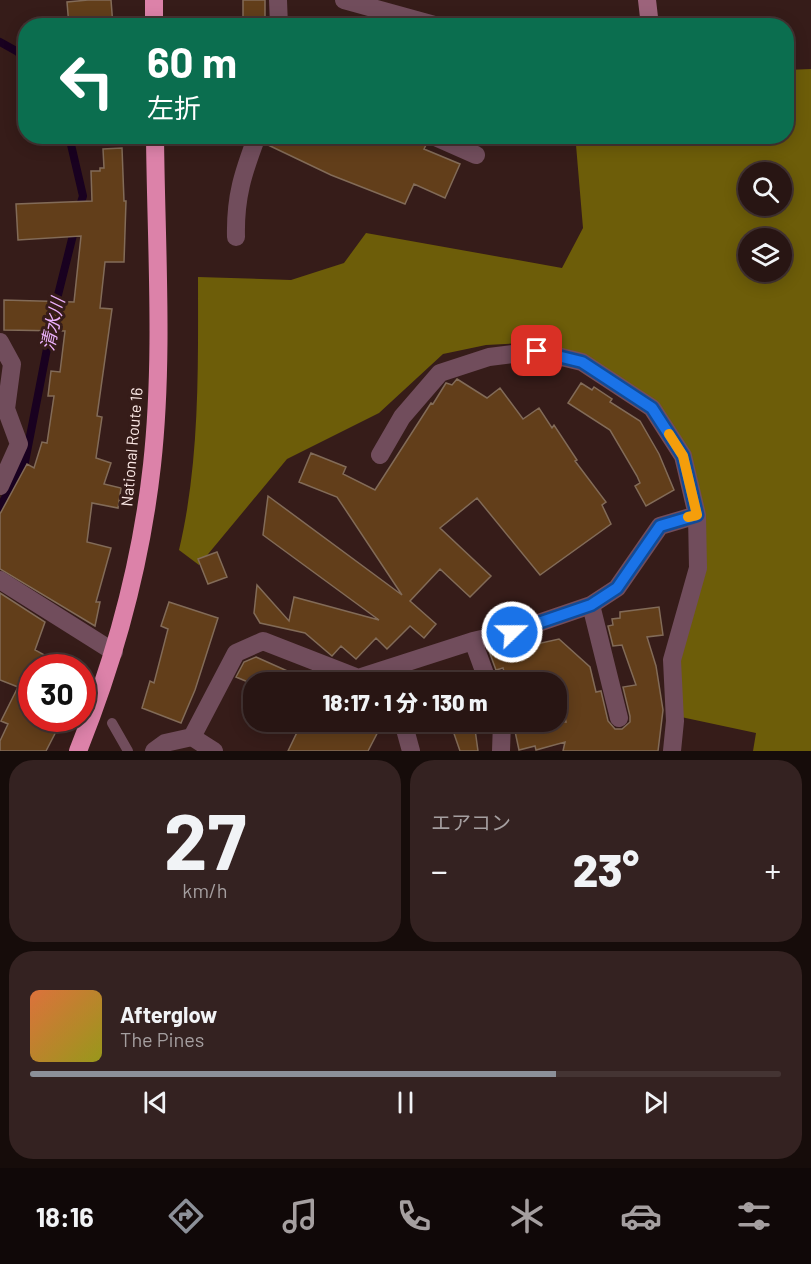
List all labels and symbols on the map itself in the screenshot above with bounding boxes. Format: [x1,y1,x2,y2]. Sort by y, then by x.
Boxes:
water label: 清水川 [36,293,69,353]
pin [511,325,562,376]
street label: National Route 16 [116,387,146,507]
position arrow [480,600,544,664]
speed limit sign: 30 [18,654,96,732]

